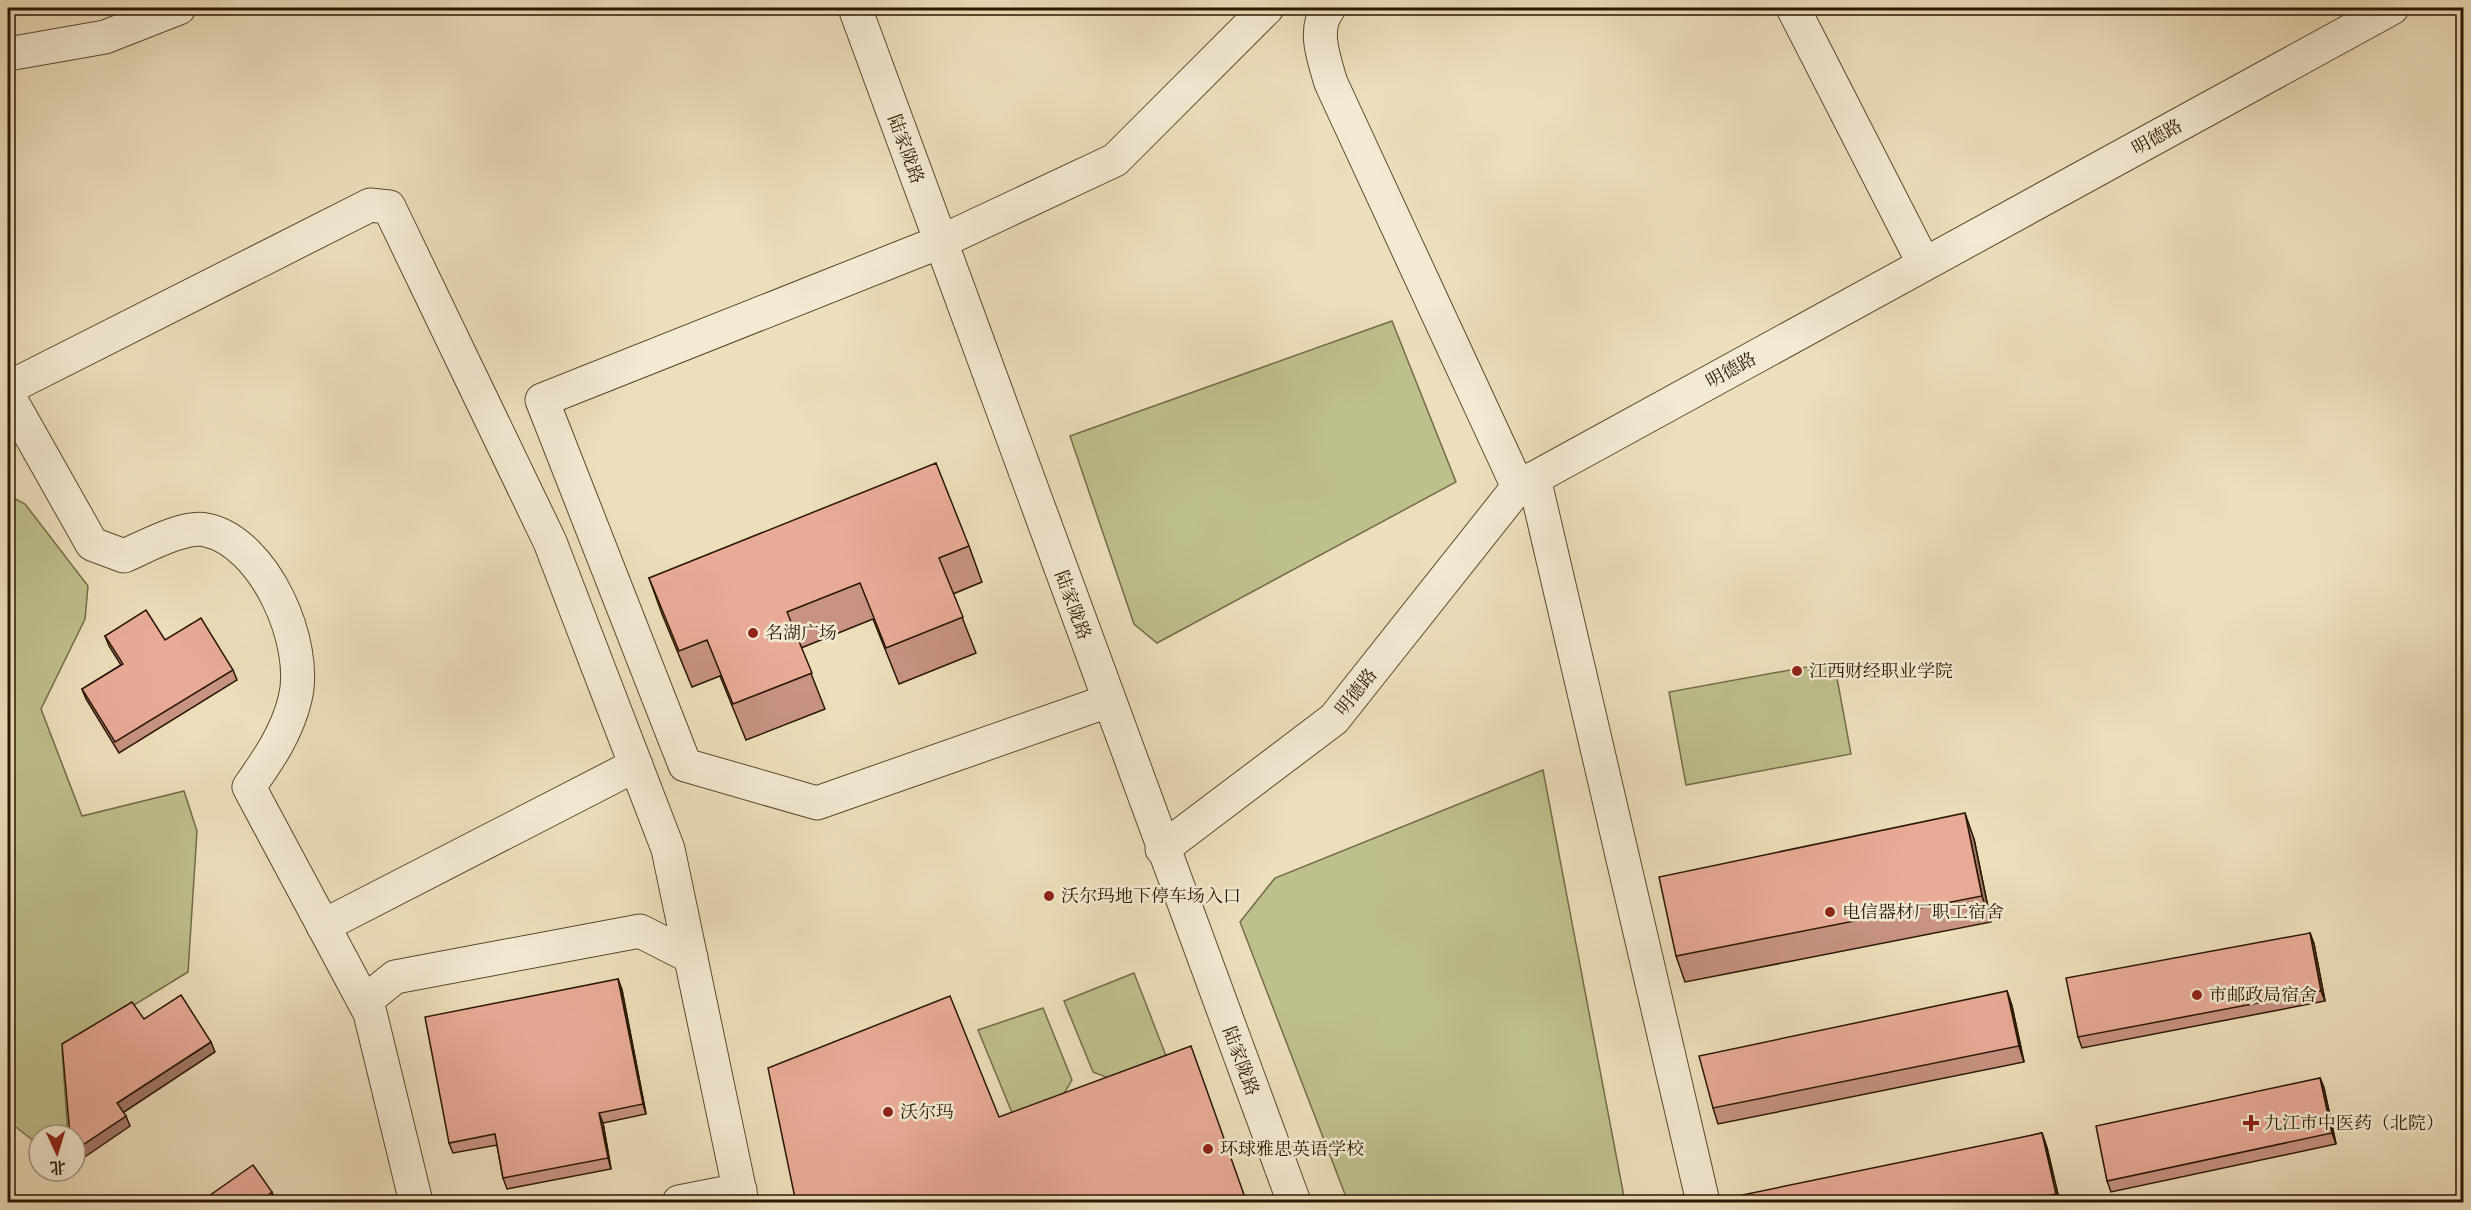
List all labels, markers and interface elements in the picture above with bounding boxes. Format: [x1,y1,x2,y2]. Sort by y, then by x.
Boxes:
street label: 陆家陇路 [883,111,929,187]
street label: 明德路 [2128,114,2186,160]
street label: 明德路 [1702,347,1760,393]
street label: 陆家陇路 [1050,567,1096,643]
place label: 名湖广场 [765,622,837,644]
marker: 名湖广场 [746,626,760,640]
place label: 江西财经职业学院 [1809,660,1953,682]
street label: 明德路 [1330,664,1382,720]
marker: 江西财经职业学院 [1790,664,1804,678]
place label: 沃尔玛地下停车场入口 [1061,885,1241,907]
marker: 沃尔玛地下停车场入口 [1042,889,1056,903]
place label: 电信器材厂职工宿舍 [1842,901,2004,923]
marker: 电信器材厂职工宿舍 [1823,905,1837,919]
place label: 市邮政局宿舍 [2209,984,2317,1006]
marker: 市邮政局宿舍 [2190,988,2204,1002]
street label: 陆家陇路 [1218,1023,1264,1099]
place label: 沃尔玛 [900,1101,954,1123]
marker: 沃尔玛 [881,1105,895,1119]
place label: 九江市中医药（北院） [2264,1112,2444,1134]
marker: 九江市中医药（北院） [2242,1114,2260,1132]
north arrow [27,1123,87,1183]
place label: 环球雅思英语学校 [1220,1138,1364,1160]
marker: 环球雅思英语学校 [1201,1142,1215,1156]
text: 北 [49,1157,67,1178]

